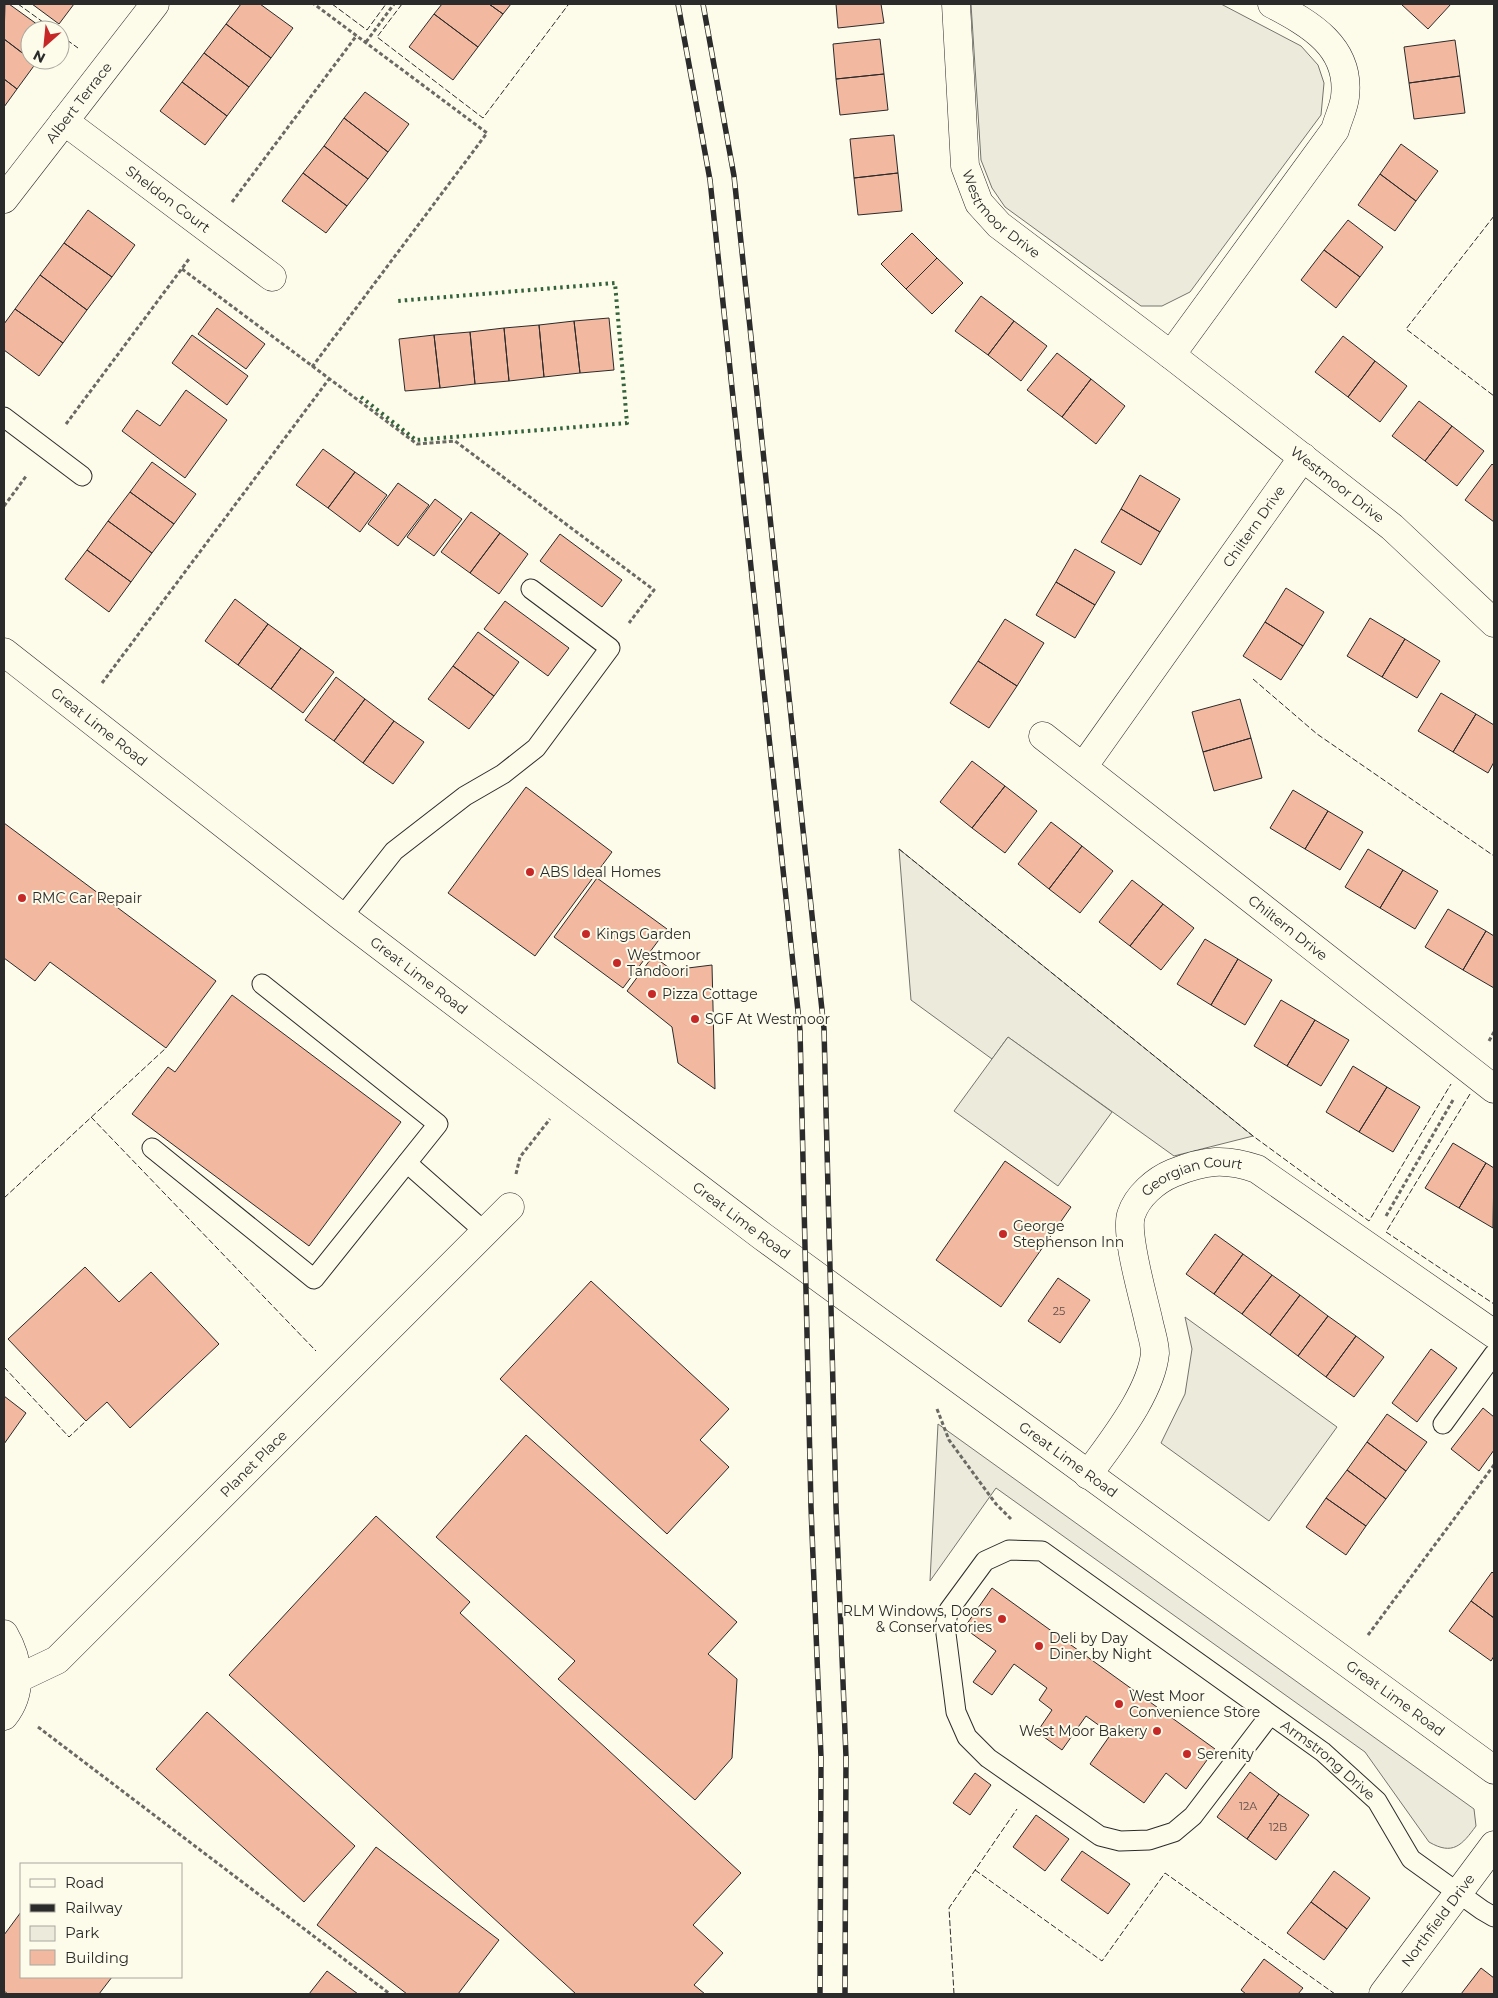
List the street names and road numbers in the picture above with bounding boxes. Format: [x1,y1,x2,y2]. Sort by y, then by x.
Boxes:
street label: Albert Terrace [42,58,116,147]
street label: Sheldon Court [122,161,214,237]
street label: Westmoor Drive [958,167,1044,262]
street label: Westmoor Drive [1287,442,1388,527]
street label: Chiltern Drive [1219,482,1289,571]
street label: Great Lime Road [47,683,151,770]
street label: Chiltern Drive [1245,891,1331,964]
street label: Great Lime Road [367,933,471,1018]
street label: Georgian Court [1137,1153,1245,1200]
street label: Great Lime Road [689,1178,794,1263]
street label: Great Lime Road [1015,1417,1121,1501]
street label: Planet Place [216,1426,291,1501]
street label: Great Lime Road [1343,1656,1448,1740]
street label: Armstrong Drive [1278,1716,1379,1804]
street label: Northfield Drive [1397,1870,1479,1970]

